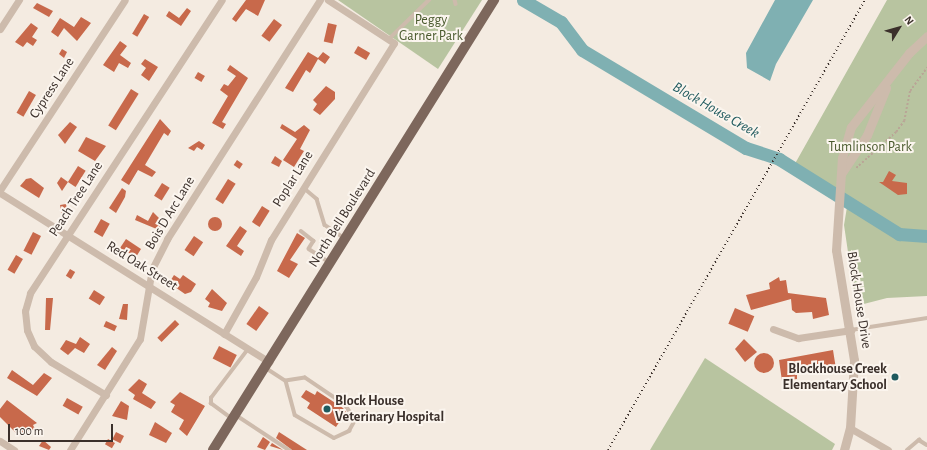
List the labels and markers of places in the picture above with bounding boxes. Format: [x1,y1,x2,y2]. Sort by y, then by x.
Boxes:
place label: Blockhouse Creek Elementary School [782,361,887,394]
marker: Blockhouse Creek Elementary School [890,372,900,382]
place label: Block House Veterinary Hospital [335,393,444,426]
marker: Block House Veterinary Hospital [322,404,332,414]

